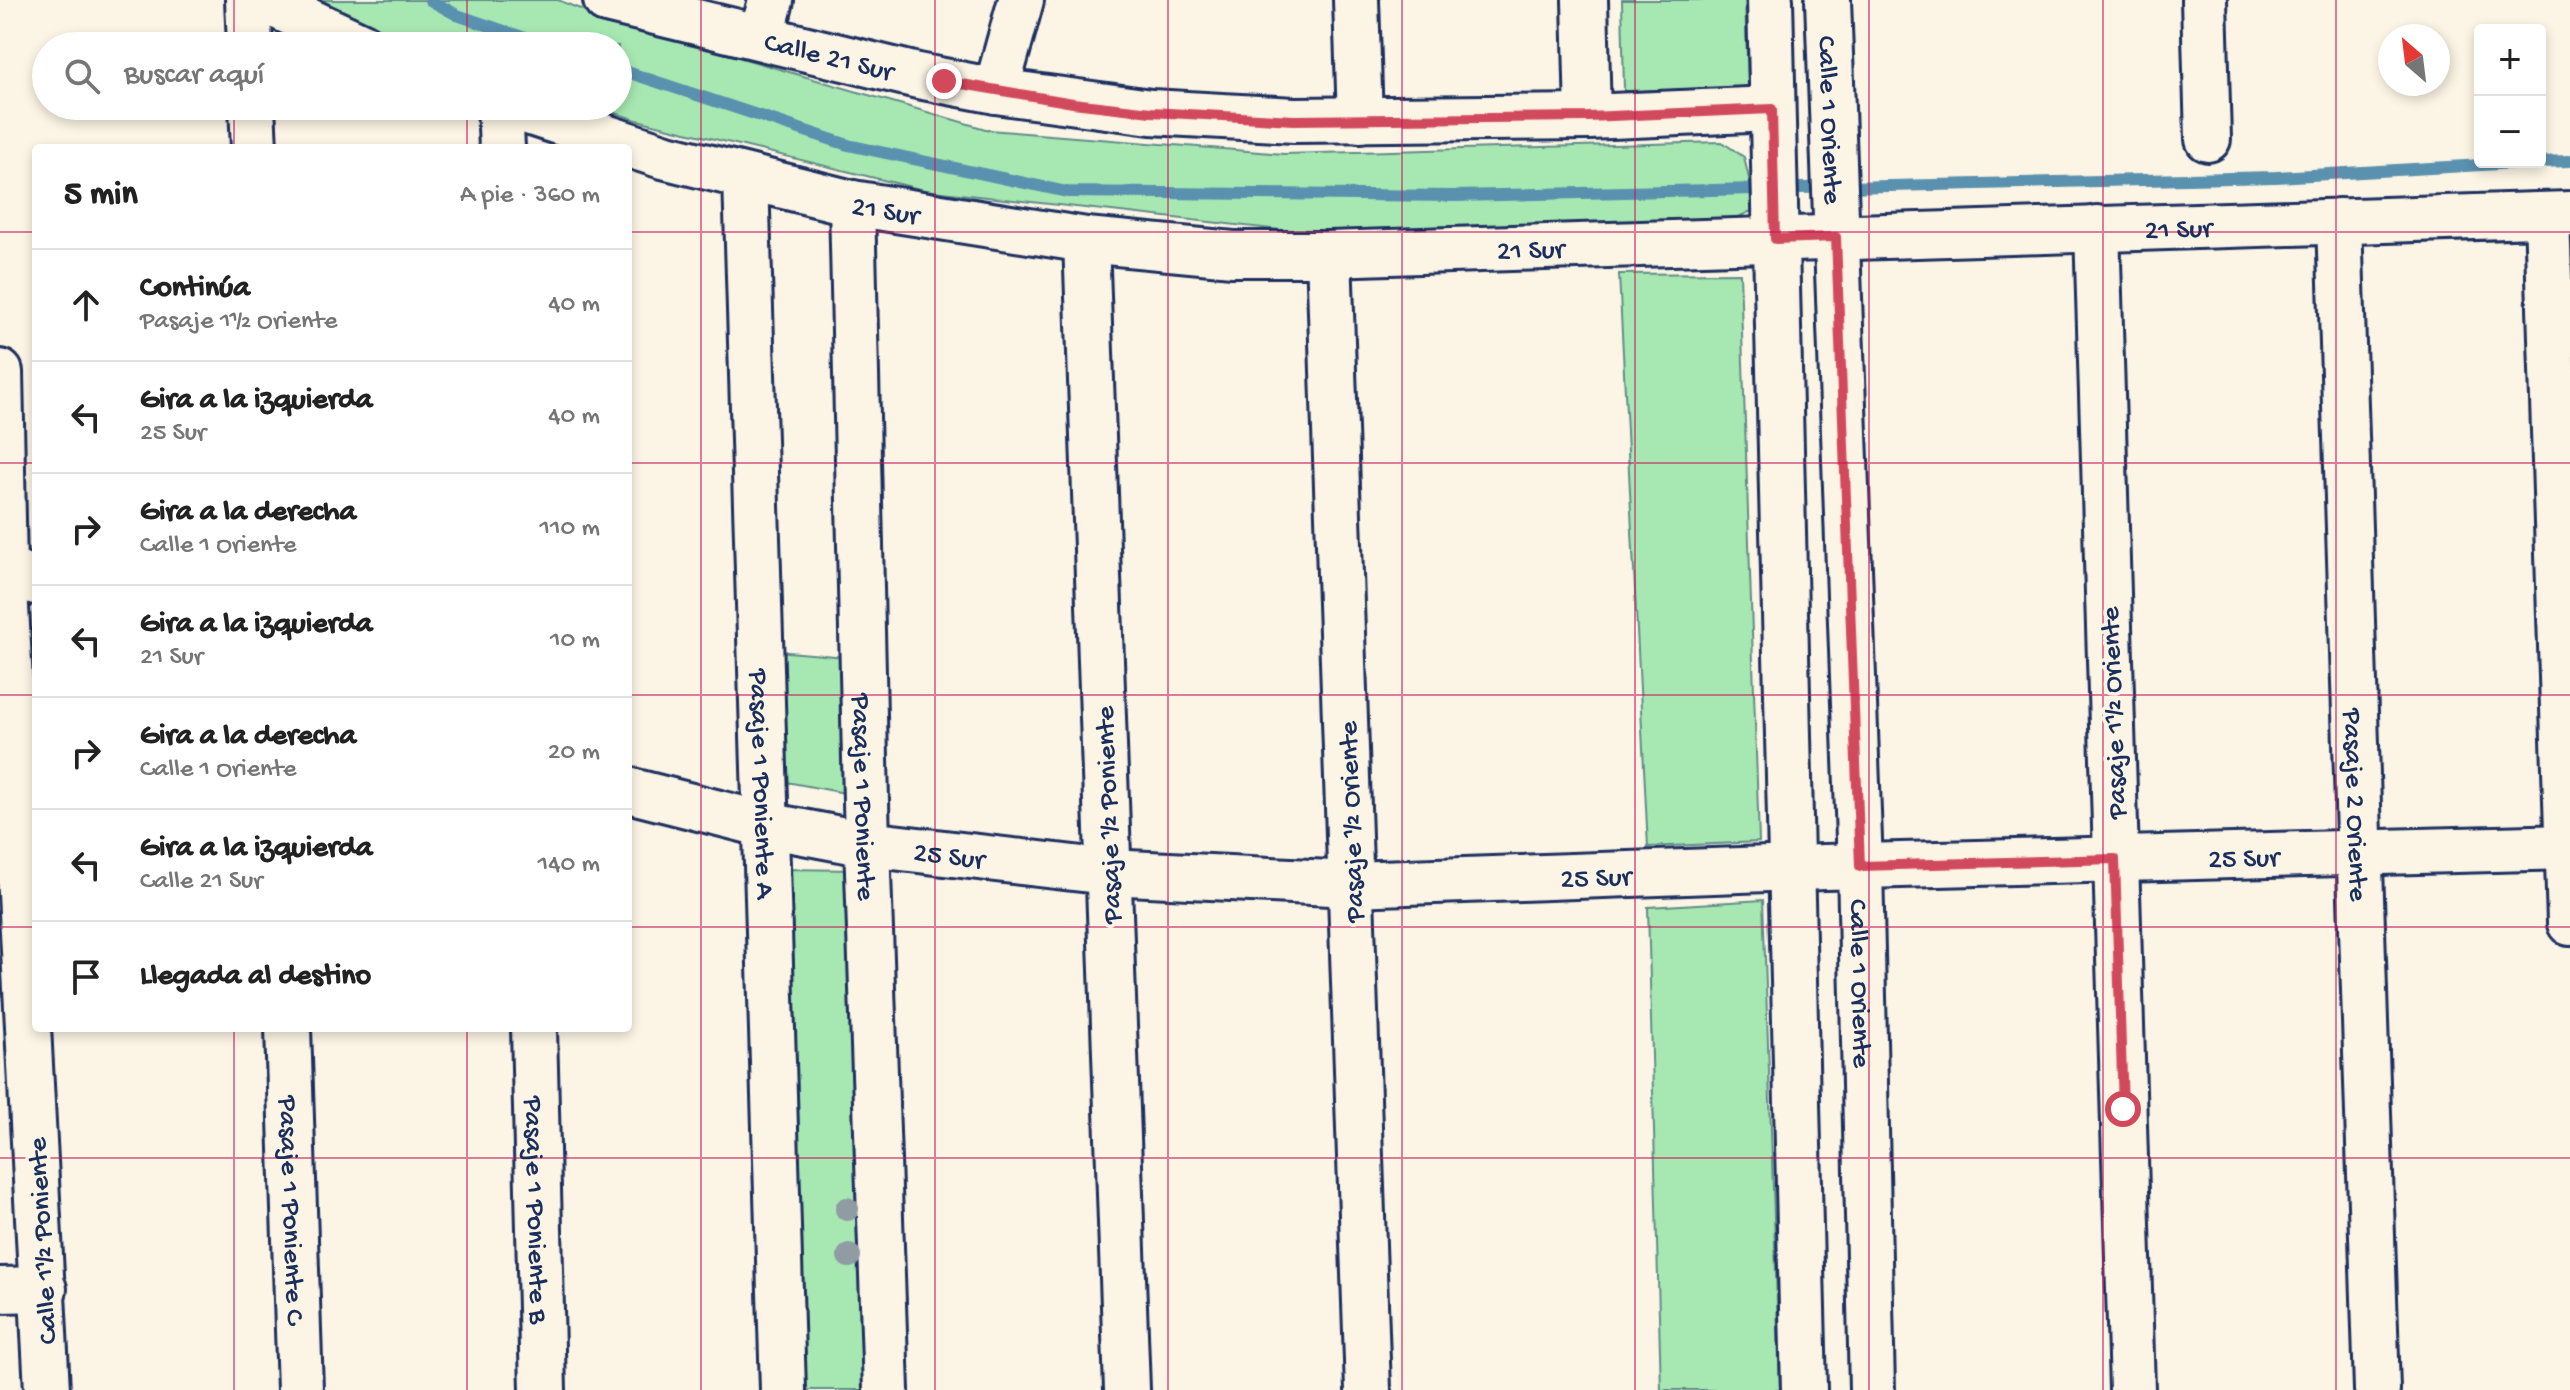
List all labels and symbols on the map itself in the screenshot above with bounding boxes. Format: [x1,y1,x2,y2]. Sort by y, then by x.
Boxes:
north arrow [2378,24,2450,96]
street label: Calle 21 Sur [760,27,898,91]
street label: Calle 1 Oriente [1808,35,1848,206]
route end [926,63,962,99]
street label: 21 Sur [849,191,923,235]
street label: 21 Sur [2144,213,2215,249]
street label: 21 Sur [1496,234,1567,270]
street label: Pasaje 1½ Oriente [2095,606,2136,821]
street label: Pasaje 1 Poniente A [740,667,780,901]
street label: Pasaje 1 Poniente [842,692,881,902]
street label: Pasaje ½ Poniente [1090,705,1131,925]
street label: Pasaje 2 Oriente [2334,707,2373,902]
street label: Pasaje ½ Oriente [1333,720,1374,924]
street label: 25 Sur [912,838,988,879]
street label: 25 Sur [2208,843,2282,878]
street label: 25 Sur [1560,862,1634,897]
street label: Calle 1 Oriente [1840,899,1877,1069]
route start [2105,1091,2141,1127]
street label: Pasaje 1 Poniente C [269,1094,310,1327]
street label: Pasaje 1 Poniente B [515,1095,553,1325]
street label: Calle 1½ Poniente [23,1136,66,1345]

